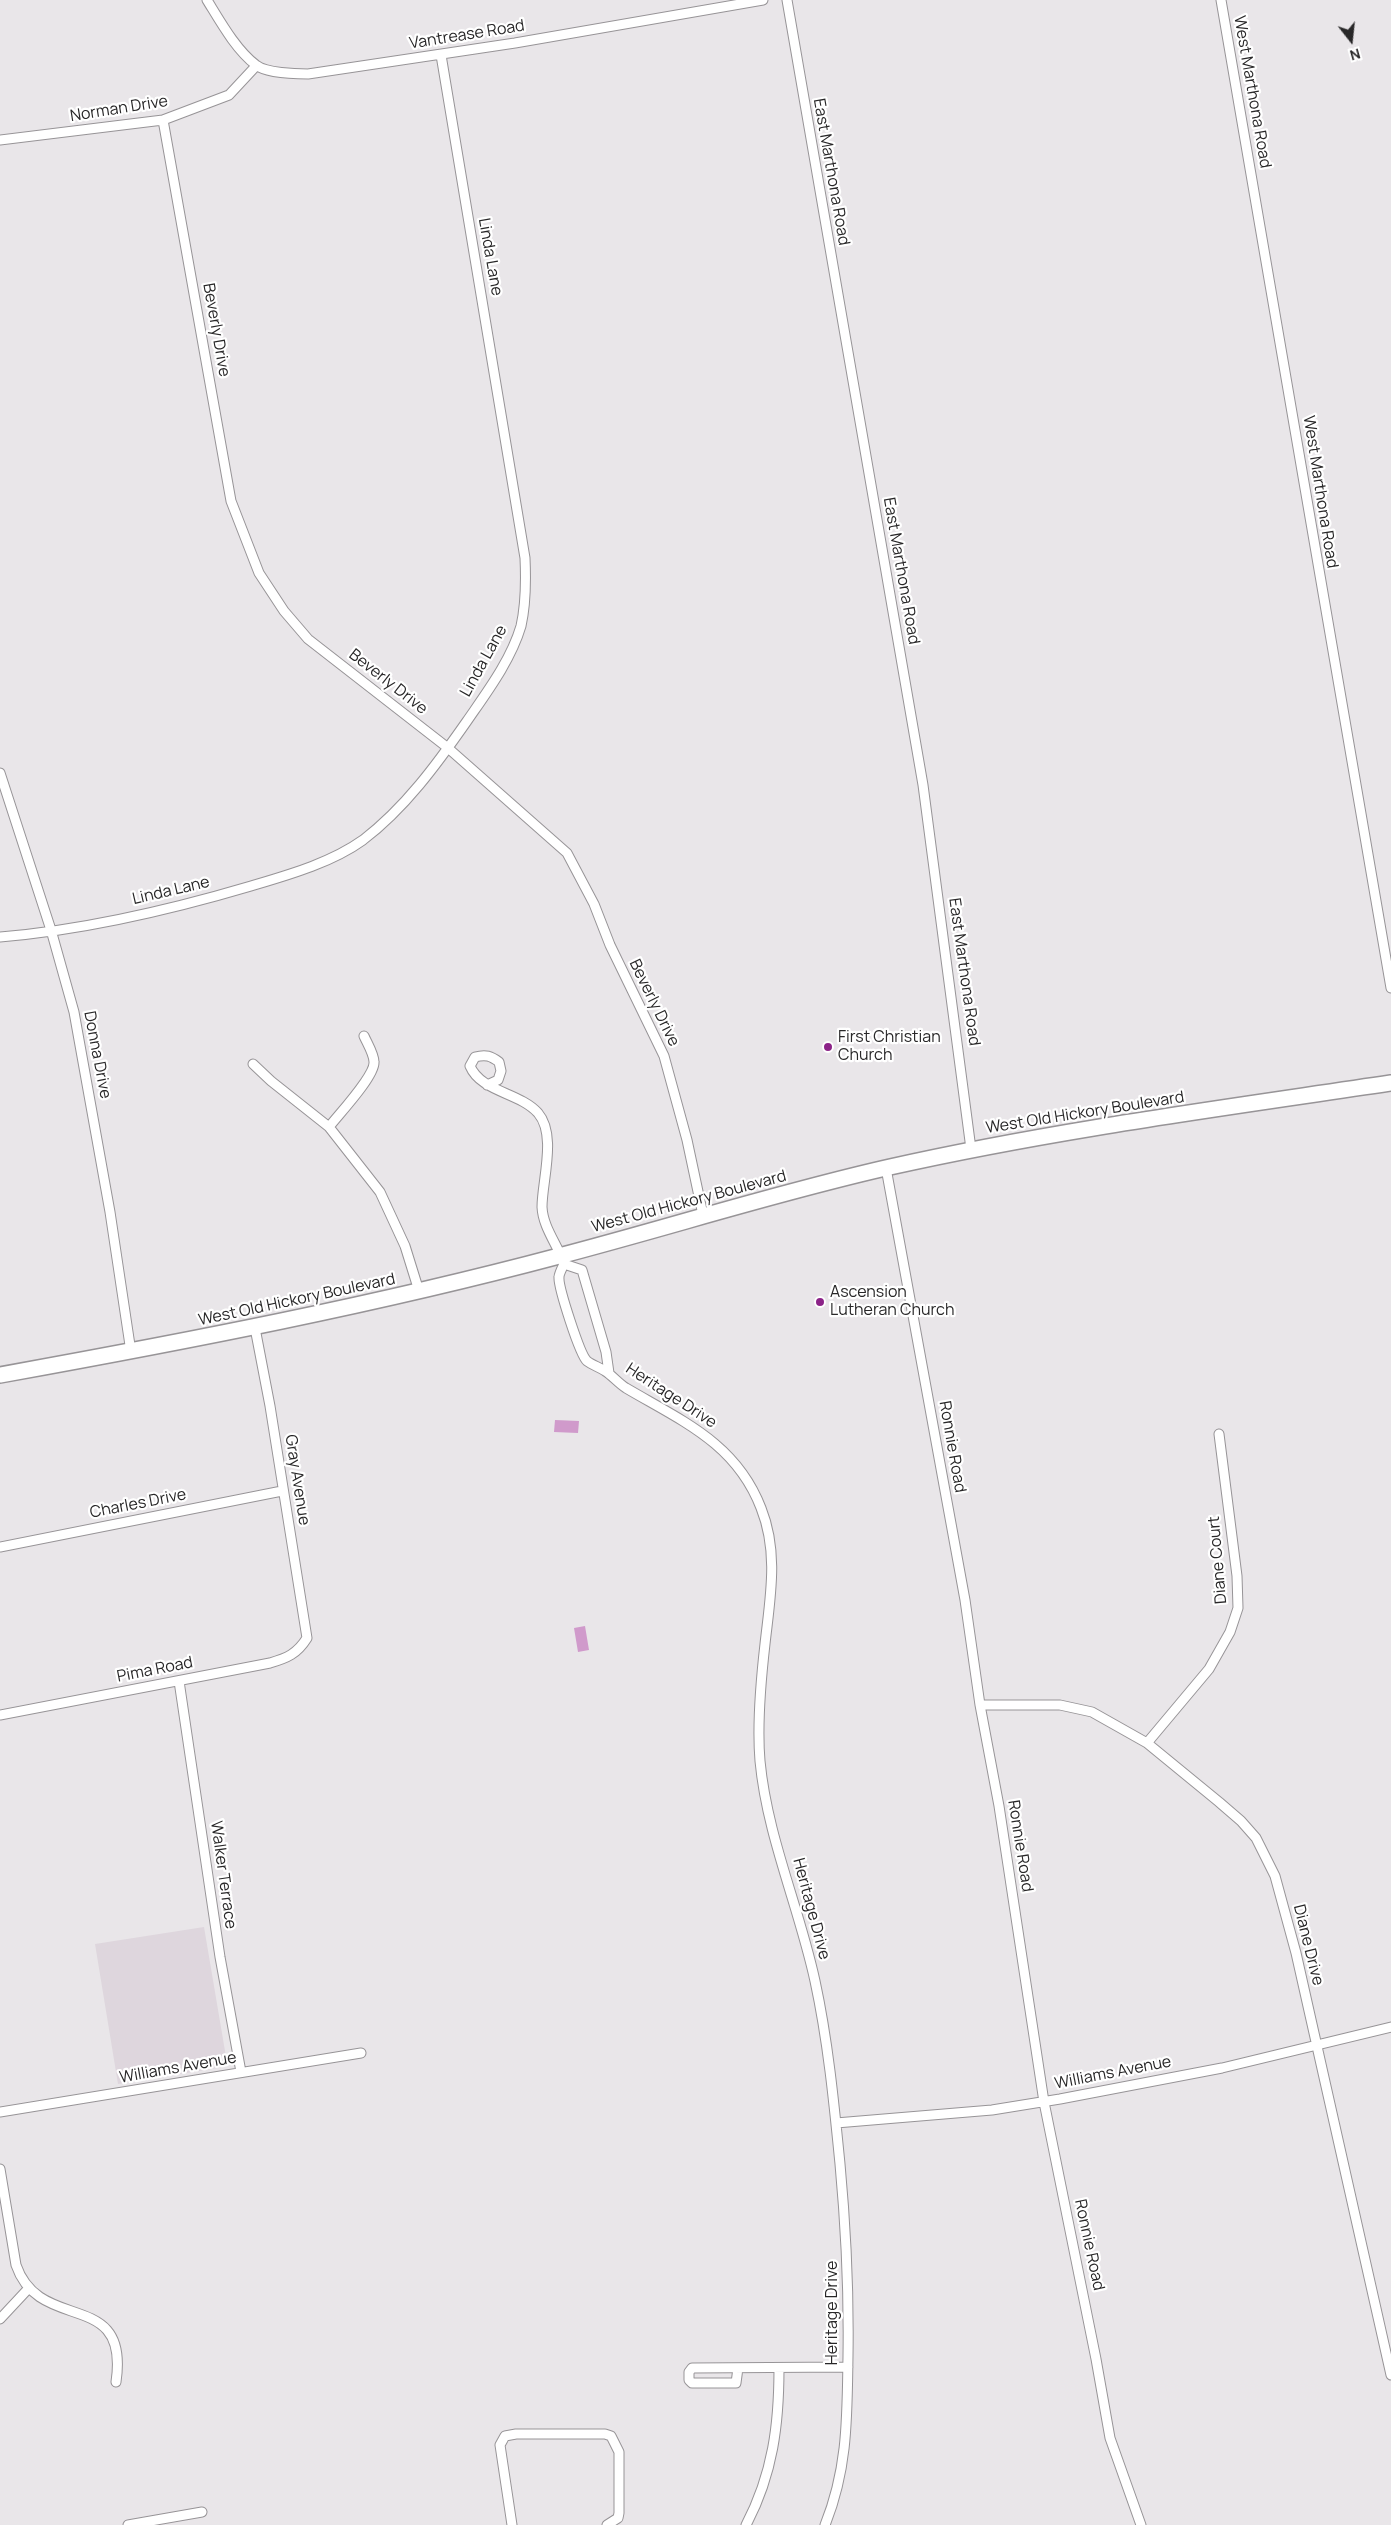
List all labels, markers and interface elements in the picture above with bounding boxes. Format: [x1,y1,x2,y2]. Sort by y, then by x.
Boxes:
street label: West Marthona Road [1229,14,1275,170]
north arrow [1326,15,1376,65]
street label: Vantrease Road [408,16,526,54]
text: N [1348,44,1363,65]
street label: Norman Drive [69,92,169,126]
street label: East Marthona Road [809,97,853,247]
street label: Linda Lane [474,217,506,297]
street label: Beverly Drive [198,282,234,378]
street label: West Marthona Road [1298,414,1342,570]
street label: East Marthona Road [879,496,923,646]
street label: Linda Lane [457,622,511,700]
street label: Beverly Drive [345,645,431,719]
street label: Linda Lane [130,873,212,909]
street label: East Marthona Road [944,897,984,1047]
street label: Beverly Drive [625,956,683,1050]
street label: Donna Drive [79,1010,115,1100]
place label: First Christian Church [838,1028,941,1066]
marker: First Christian Church [822,1041,834,1053]
street label: West Old Hickory Boulevard [984,1088,1186,1138]
street label: West Old Hickory Boulevard [590,1167,788,1237]
street label: West Old Hickory Boulevard [197,1270,397,1330]
place label: Ascension Lutheran Church [830,1283,954,1321]
marker: Ascension Lutheran Church [814,1296,826,1308]
street label: Heritage Drive [622,1359,720,1433]
street label: Ronnie Road [934,1400,970,1494]
street label: Gray Avenue [280,1433,314,1527]
street label: Charles Drive [88,1485,188,1523]
street label: Diane Court [1205,1515,1231,1605]
street label: Pima Road [115,1653,195,1687]
street label: Ronnie Road [1003,1799,1037,1893]
street label: Walker Terrace [206,1820,240,1930]
street label: Heritage Drive [788,1856,834,1962]
street label: Diane Drive [1289,1903,1327,1987]
street label: Williams Avenue [118,2048,238,2088]
street label: Williams Avenue [1053,2052,1173,2094]
street label: Ronnie Road [1070,2198,1108,2292]
street label: Heritage Drive [823,2261,843,2365]

